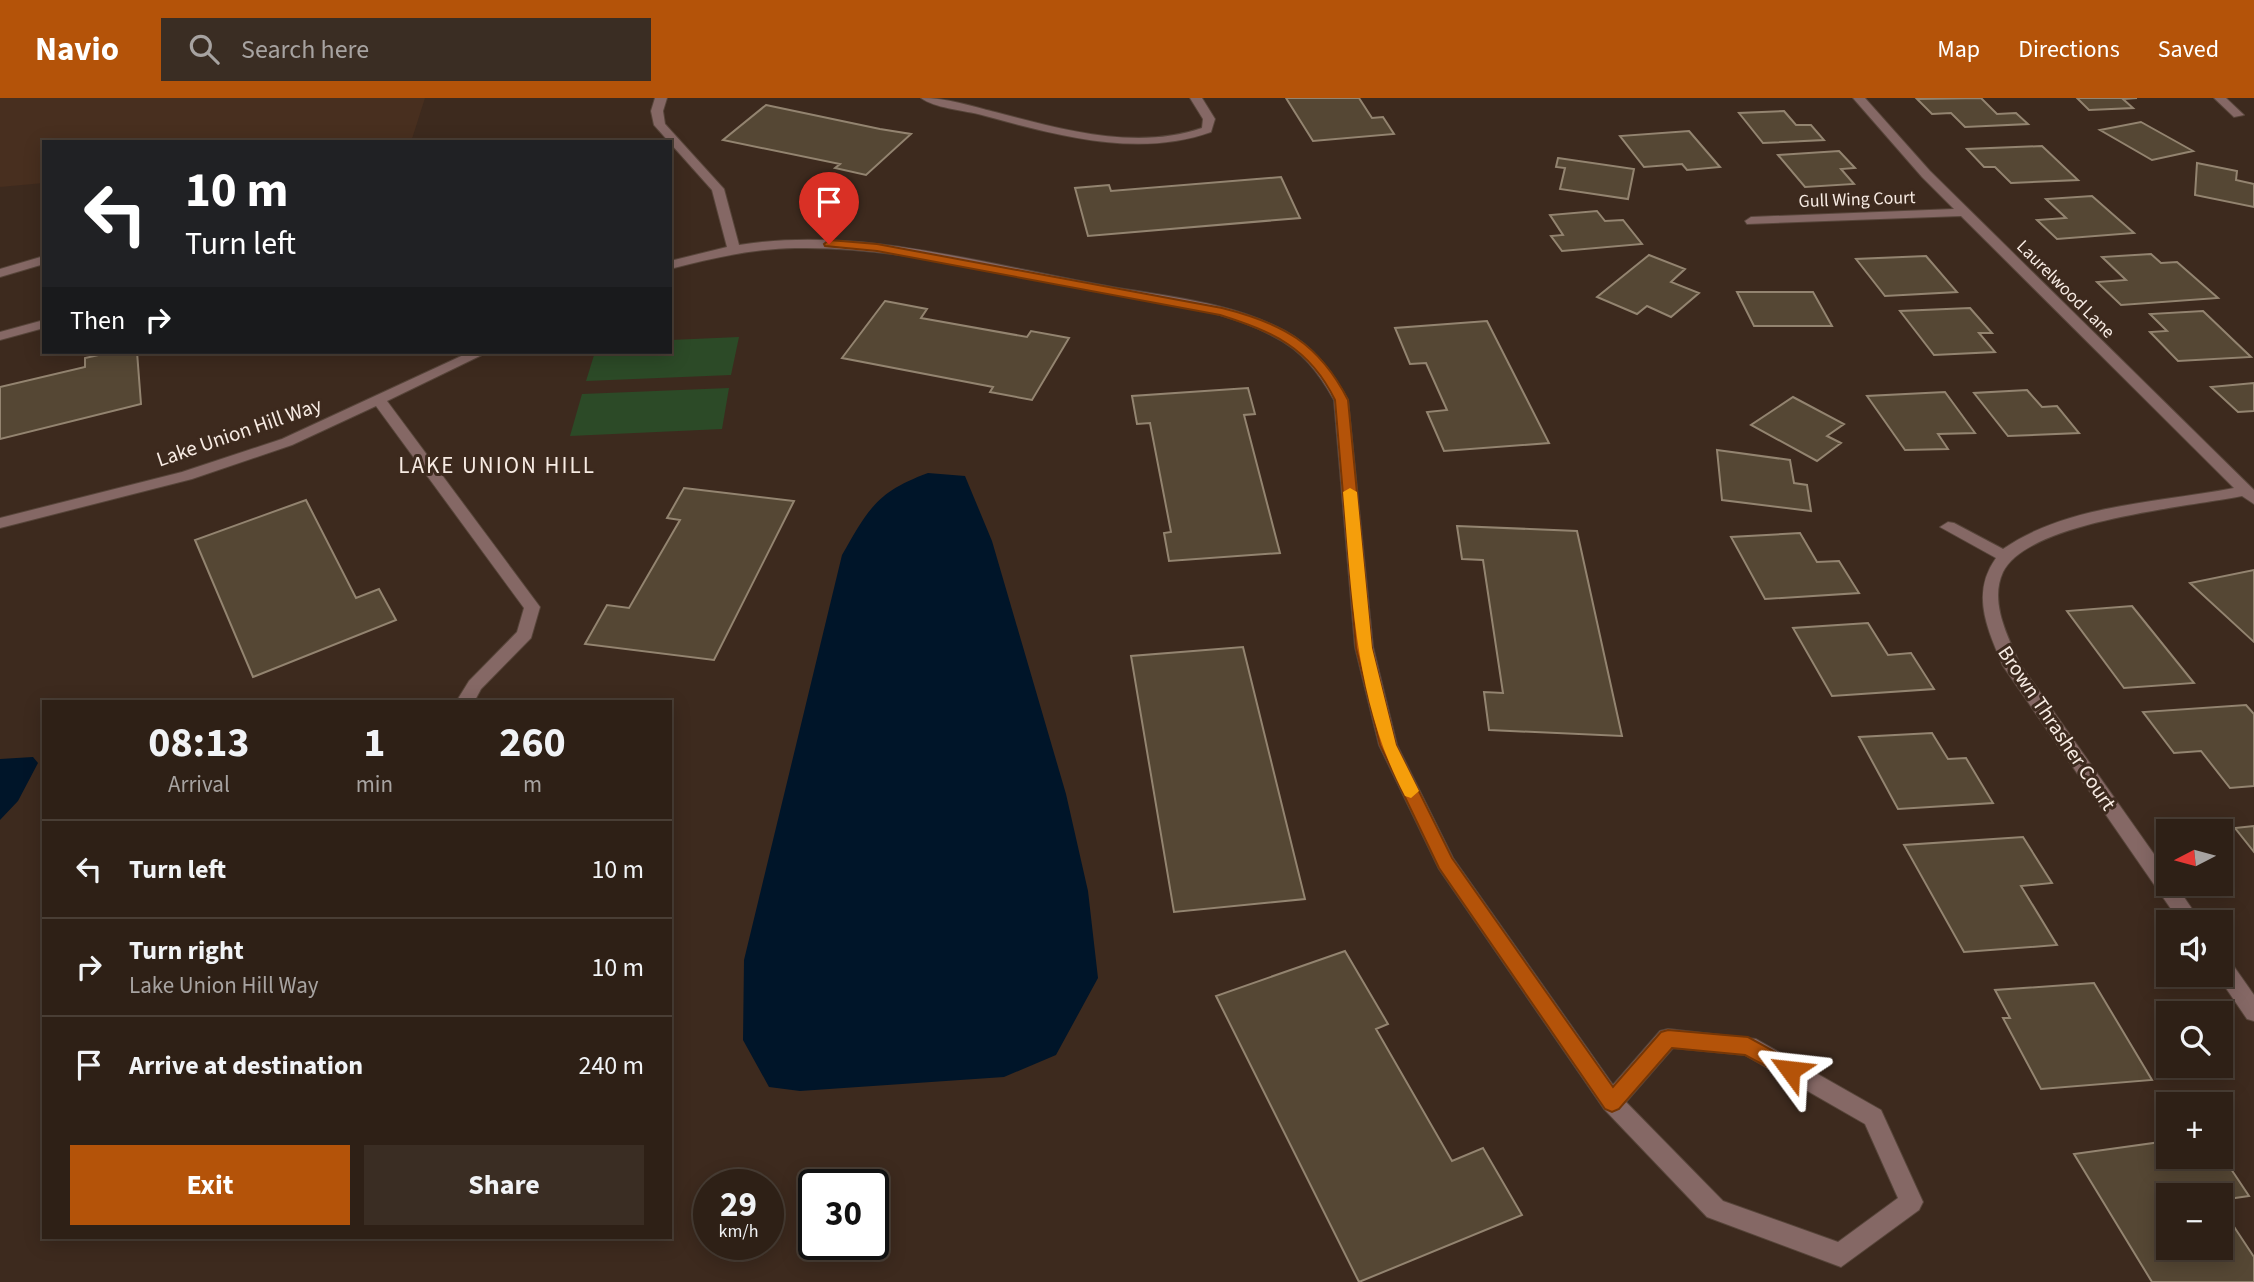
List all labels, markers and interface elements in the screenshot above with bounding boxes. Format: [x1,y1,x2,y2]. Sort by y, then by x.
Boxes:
search box [161,18,651,81]
text: Navio [35,26,119,73]
icon: search [185,30,223,68]
text: Search here [241,31,369,68]
text: Map [1937,32,1980,67]
text: Directions [2018,32,2120,67]
text: Saved [2158,32,2219,67]
text: 10 m [185,156,289,226]
icon: left [70,168,161,259]
pin [799,172,859,244]
icon: arrive [810,183,848,221]
street label: Gull Wing Court [1798,185,1916,214]
text: Turn left [185,221,296,267]
street label: Laurelwood Lane [2011,235,2120,344]
icon: right [139,301,177,339]
text: Then [70,302,125,339]
street label: Lake Union Hill Way [152,390,326,474]
district label: LAKE UNION HILL [398,449,596,482]
street label: Brown Thrasher Court [1991,640,2123,816]
text: 08:13 [148,713,250,773]
text: 1 [363,713,385,773]
text: 260 [499,713,566,773]
text: Arrival [168,768,230,801]
text: min [356,768,393,801]
text: m [523,768,542,801]
north arrow [2156,819,2233,896]
map controls [2156,819,2233,1260]
icon: left [70,850,108,888]
text: Turn left [129,851,226,888]
text: 10 m [591,851,644,888]
button: sound [2156,910,2233,987]
text: Turn right [129,932,244,969]
icon: right [70,948,108,986]
text: 10 m [591,949,644,986]
text: Lake Union Hill Way [129,969,319,1002]
button: search [2156,1001,2233,1078]
position arrow [1753,1033,1827,1107]
icon: arrive [70,1046,108,1084]
text: Arrive at destination [129,1047,363,1084]
text: 240 m [578,1047,644,1084]
button: + [2156,1092,2233,1169]
button: Exit [70,1145,350,1225]
button: Share [364,1145,644,1225]
speed limit sign: 30 [798,1169,889,1260]
text: 29 [720,1180,757,1230]
button: − [2156,1183,2233,1260]
text: km/h [719,1219,758,1244]

